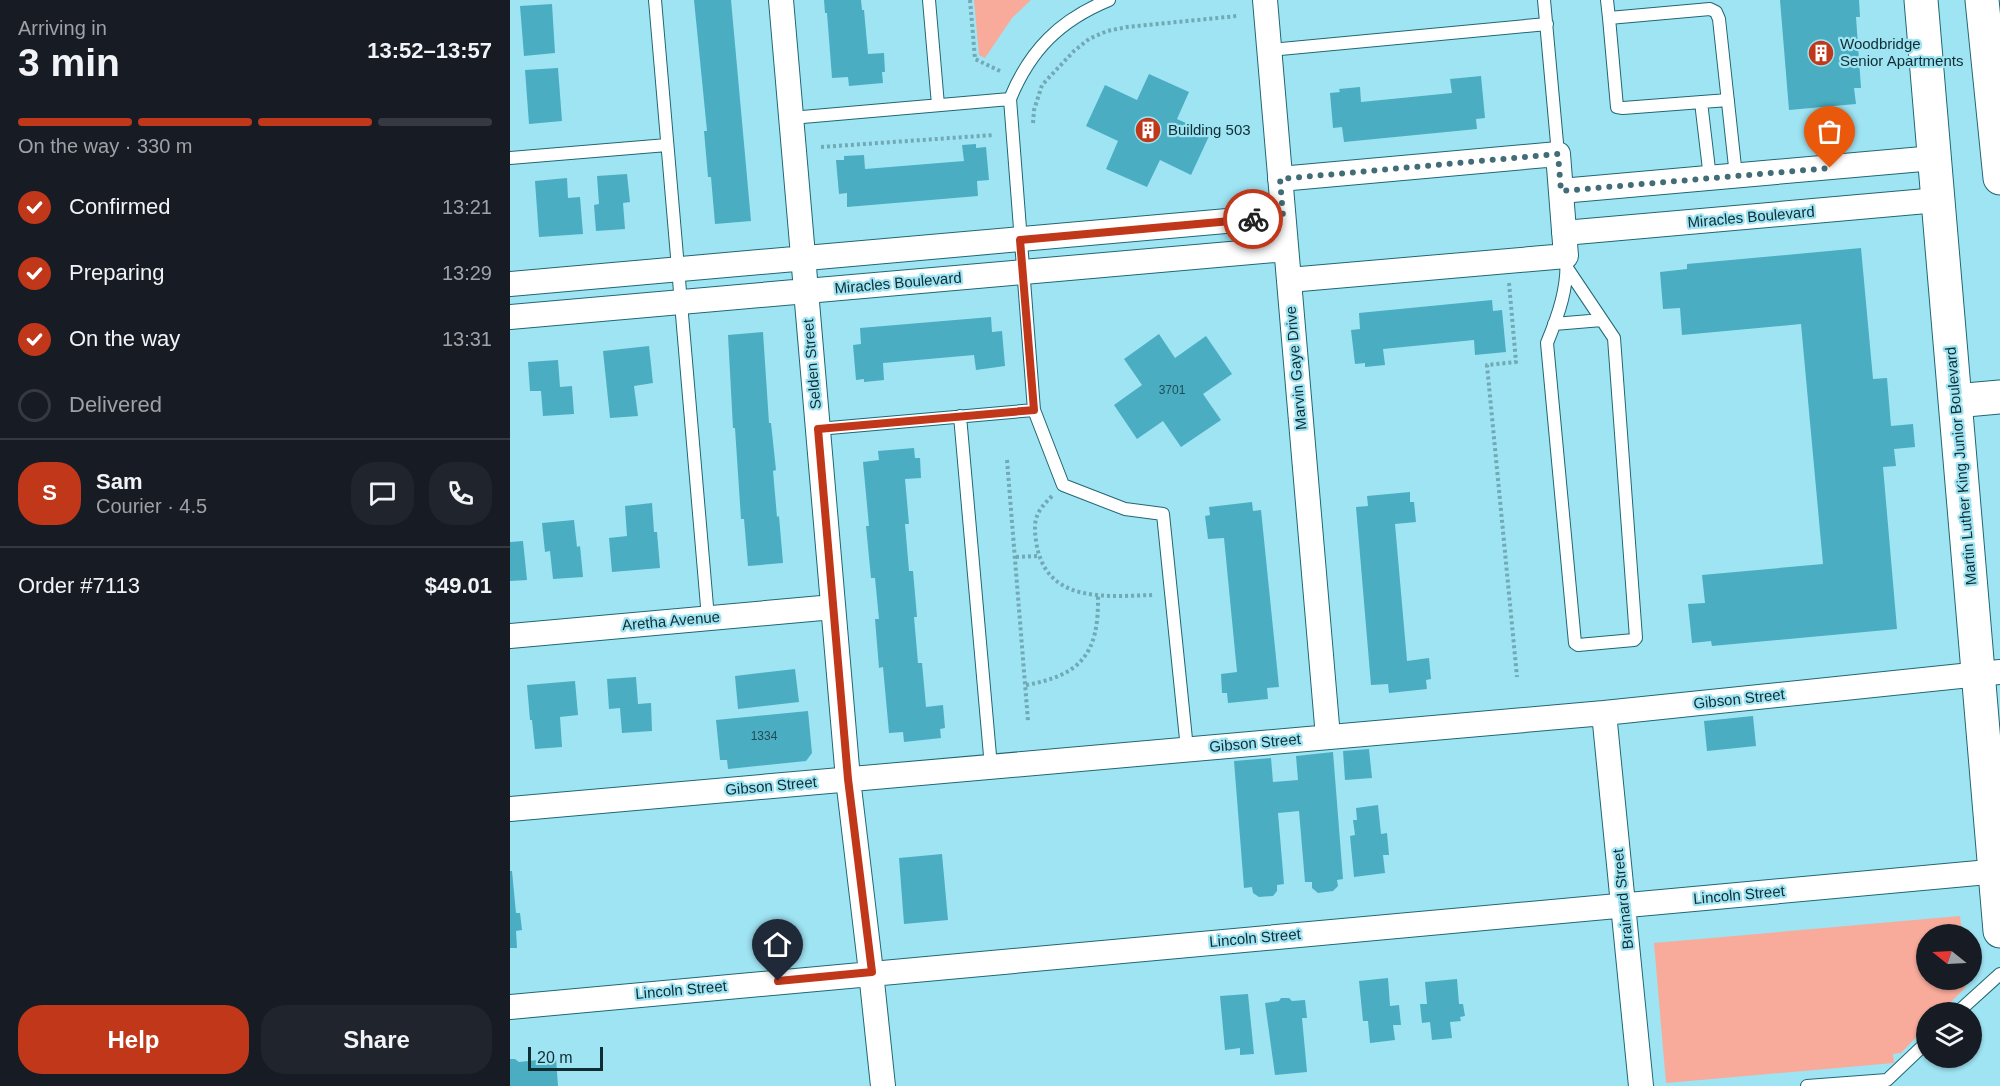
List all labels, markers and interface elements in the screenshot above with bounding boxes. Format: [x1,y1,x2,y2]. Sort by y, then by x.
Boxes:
text: Arriving in [18,17,107,39]
place label: Woodbridge Senior Apartments [1840,35,1963,69]
text: 13:52–13:57 [367,38,492,63]
building icon: Woodbridge Senior Apartments [1806,38,1836,68]
text: 3 min [18,41,120,84]
pin [1804,106,1855,168]
building icon: Building 503 [1133,115,1163,145]
icon: bag [1813,115,1846,148]
place label: Building 503 [1168,121,1251,138]
text: On the way · 330 m [18,135,193,157]
courier [1223,189,1283,249]
icon: check [18,191,51,224]
text: Confirmed [69,194,170,219]
text: 13:21 [442,196,492,218]
street label: Miracles Boulevard [1687,202,1815,231]
icon: bike [1237,203,1270,236]
icon: check [18,257,51,290]
text: Preparing [69,260,164,285]
text: 13:29 [442,262,492,284]
street label: Miracles Boulevard [834,268,962,297]
street label: Marvin Gaye Drive [1282,305,1309,431]
street label: Selden Street [799,317,824,410]
icon: check [18,323,51,356]
text: On the way [69,326,180,351]
text: 13:31 [442,328,492,350]
street label: Martin Luther King Junior Boulevard [1942,346,1979,586]
house number: 3701 [1159,383,1186,397]
text: Delivered [69,392,162,417]
button: chat [351,462,414,525]
button: phone [429,462,492,525]
text: Sam [96,469,142,494]
text: S [42,480,57,505]
text: Courier · 4.5 [96,495,207,517]
text: Order #7113 [18,573,140,598]
text: $49.01 [425,573,492,598]
street label: Aretha Avenue [621,608,721,633]
street label: Gibson Street [1692,685,1786,712]
house number: 1334 [751,729,778,743]
street label: Gibson Street [1209,730,1302,755]
street label: Gibson Street [725,773,818,798]
street label: Brainard Street [1609,847,1636,950]
street label: Lincoln Street [1693,882,1786,907]
pin [752,919,803,981]
north arrow [1916,924,1982,990]
map controls [1916,924,1982,1068]
street label: Lincoln Street [1209,925,1302,950]
icon: home [761,928,794,961]
street label: Lincoln Street [635,977,728,1002]
button: layers [1916,1002,1982,1068]
button: Help [18,1005,249,1074]
button: Share [261,1005,492,1074]
scale bar [528,1044,603,1072]
text: 20 m [537,1049,573,1066]

